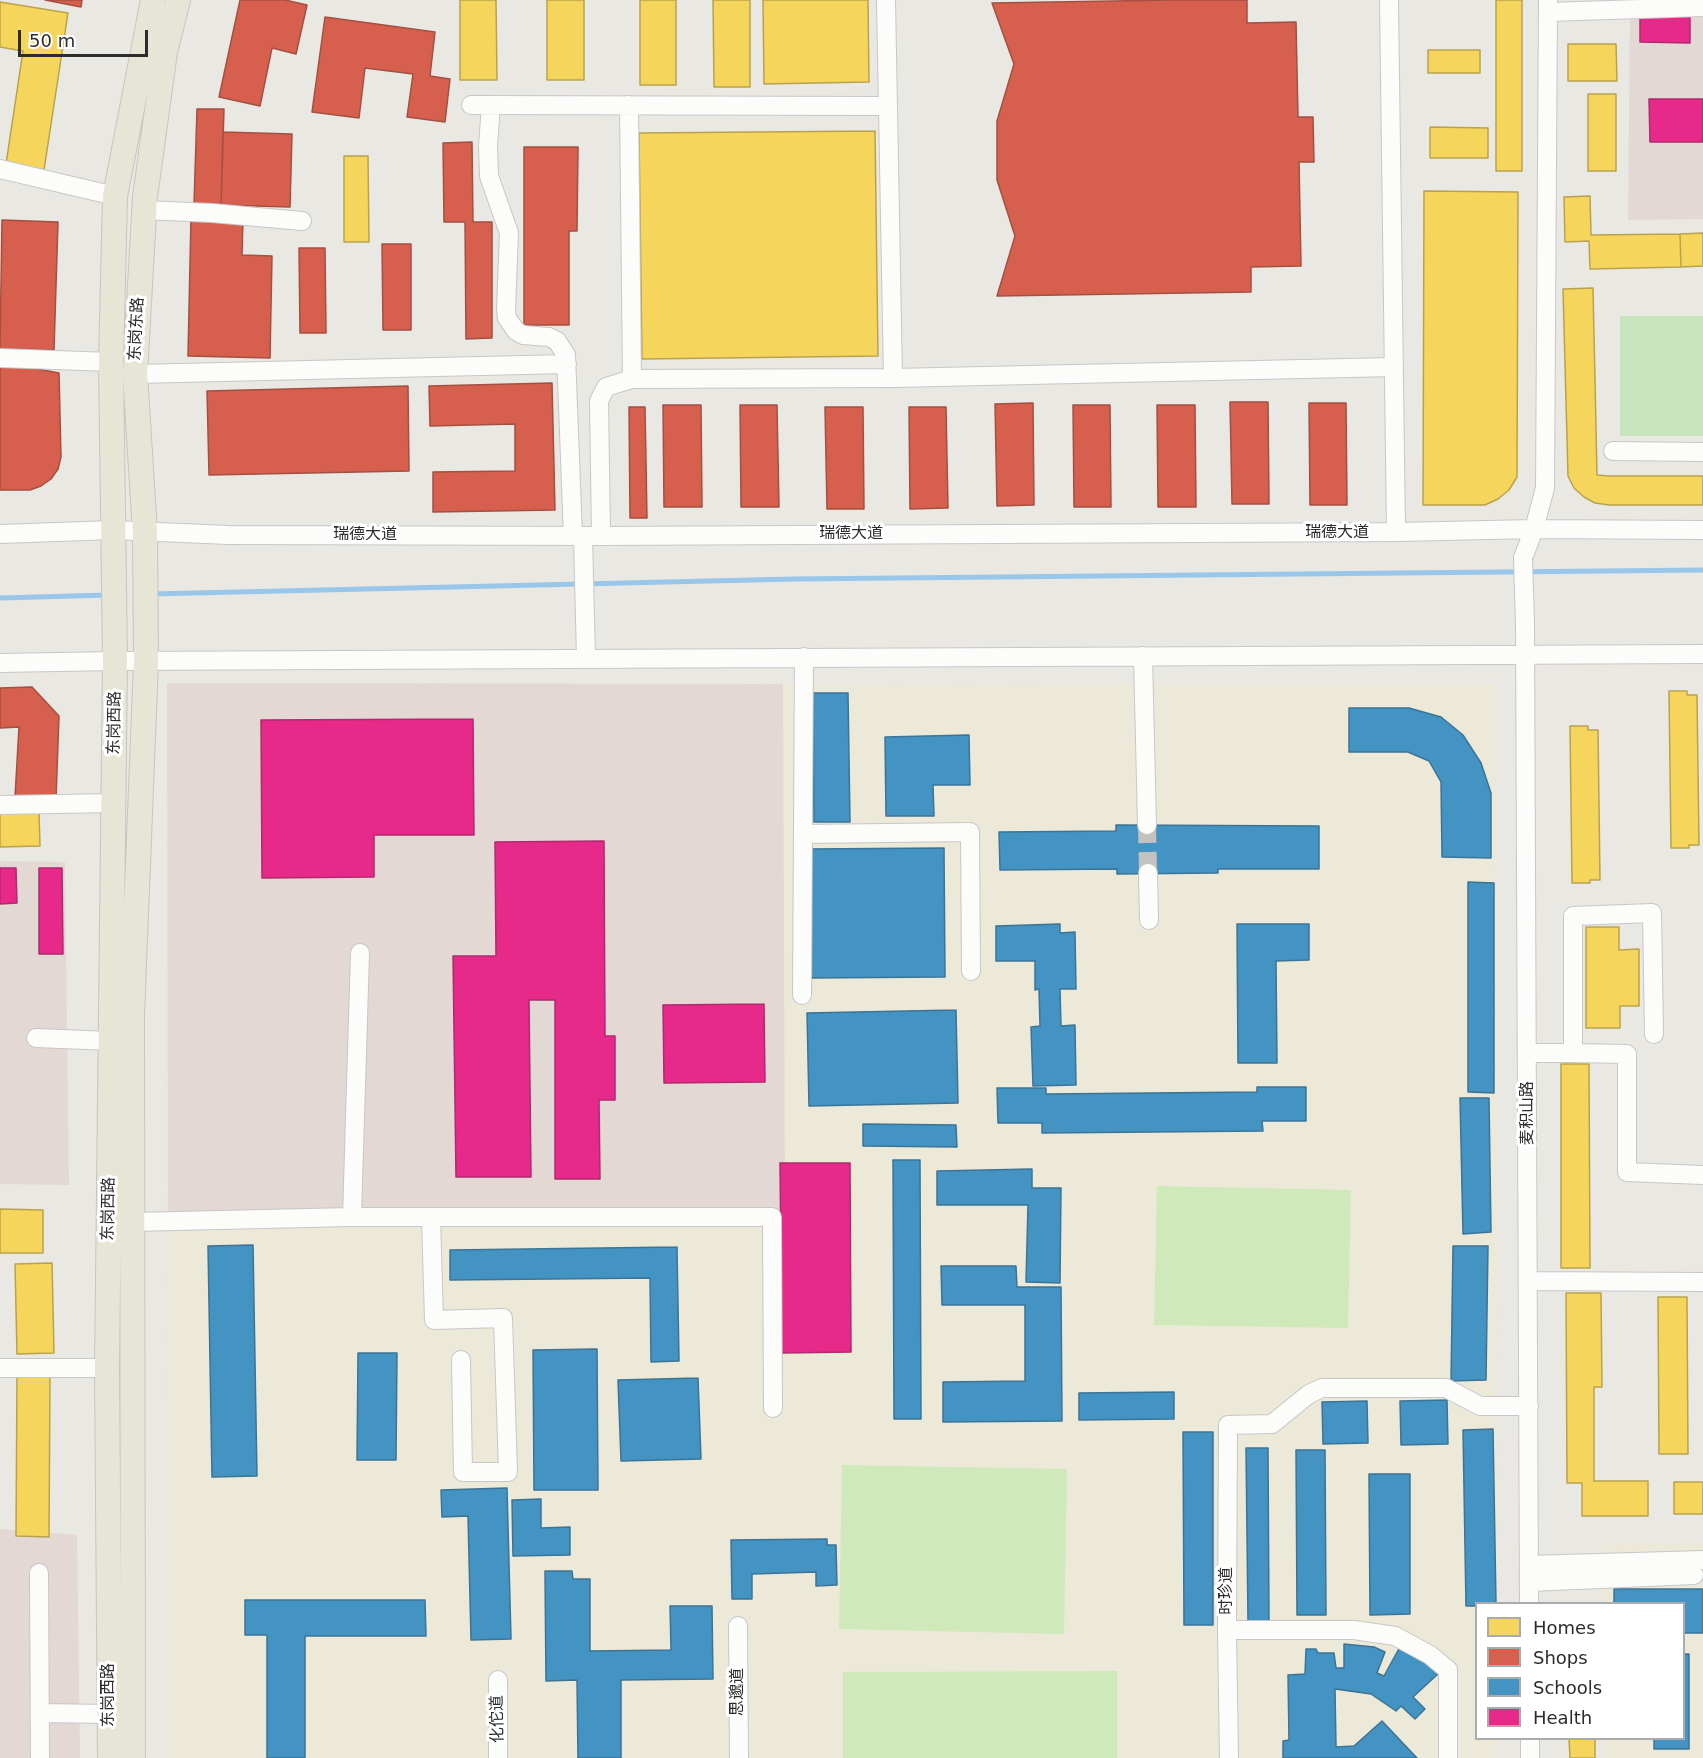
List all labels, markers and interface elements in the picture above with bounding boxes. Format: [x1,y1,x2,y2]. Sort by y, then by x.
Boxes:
scale bar [21,18,152,56]
text: 50 m [29,30,75,51]
street label: 东岗东路 [126,297,148,361]
street label: 瑞德大道 [1305,523,1369,543]
street label: 瑞德大道 [819,524,883,544]
street label: 瑞德大道 [333,525,397,545]
street label: 东岗西路 [105,691,125,755]
street label: 麦积山路 [1518,1081,1538,1145]
street label: 东岗西路 [99,1177,119,1241]
street label: 时珍道 [1217,1567,1237,1615]
legend [1475,1602,1685,1740]
text: Homes [1533,1617,1596,1638]
text: Shops [1533,1647,1588,1668]
street label: 东岗西路 [99,1663,119,1727]
street label: 思邈道 [728,1668,748,1716]
text: Schools [1533,1677,1602,1698]
street label: 化佗道 [488,1695,508,1743]
text: Health [1533,1707,1592,1728]

